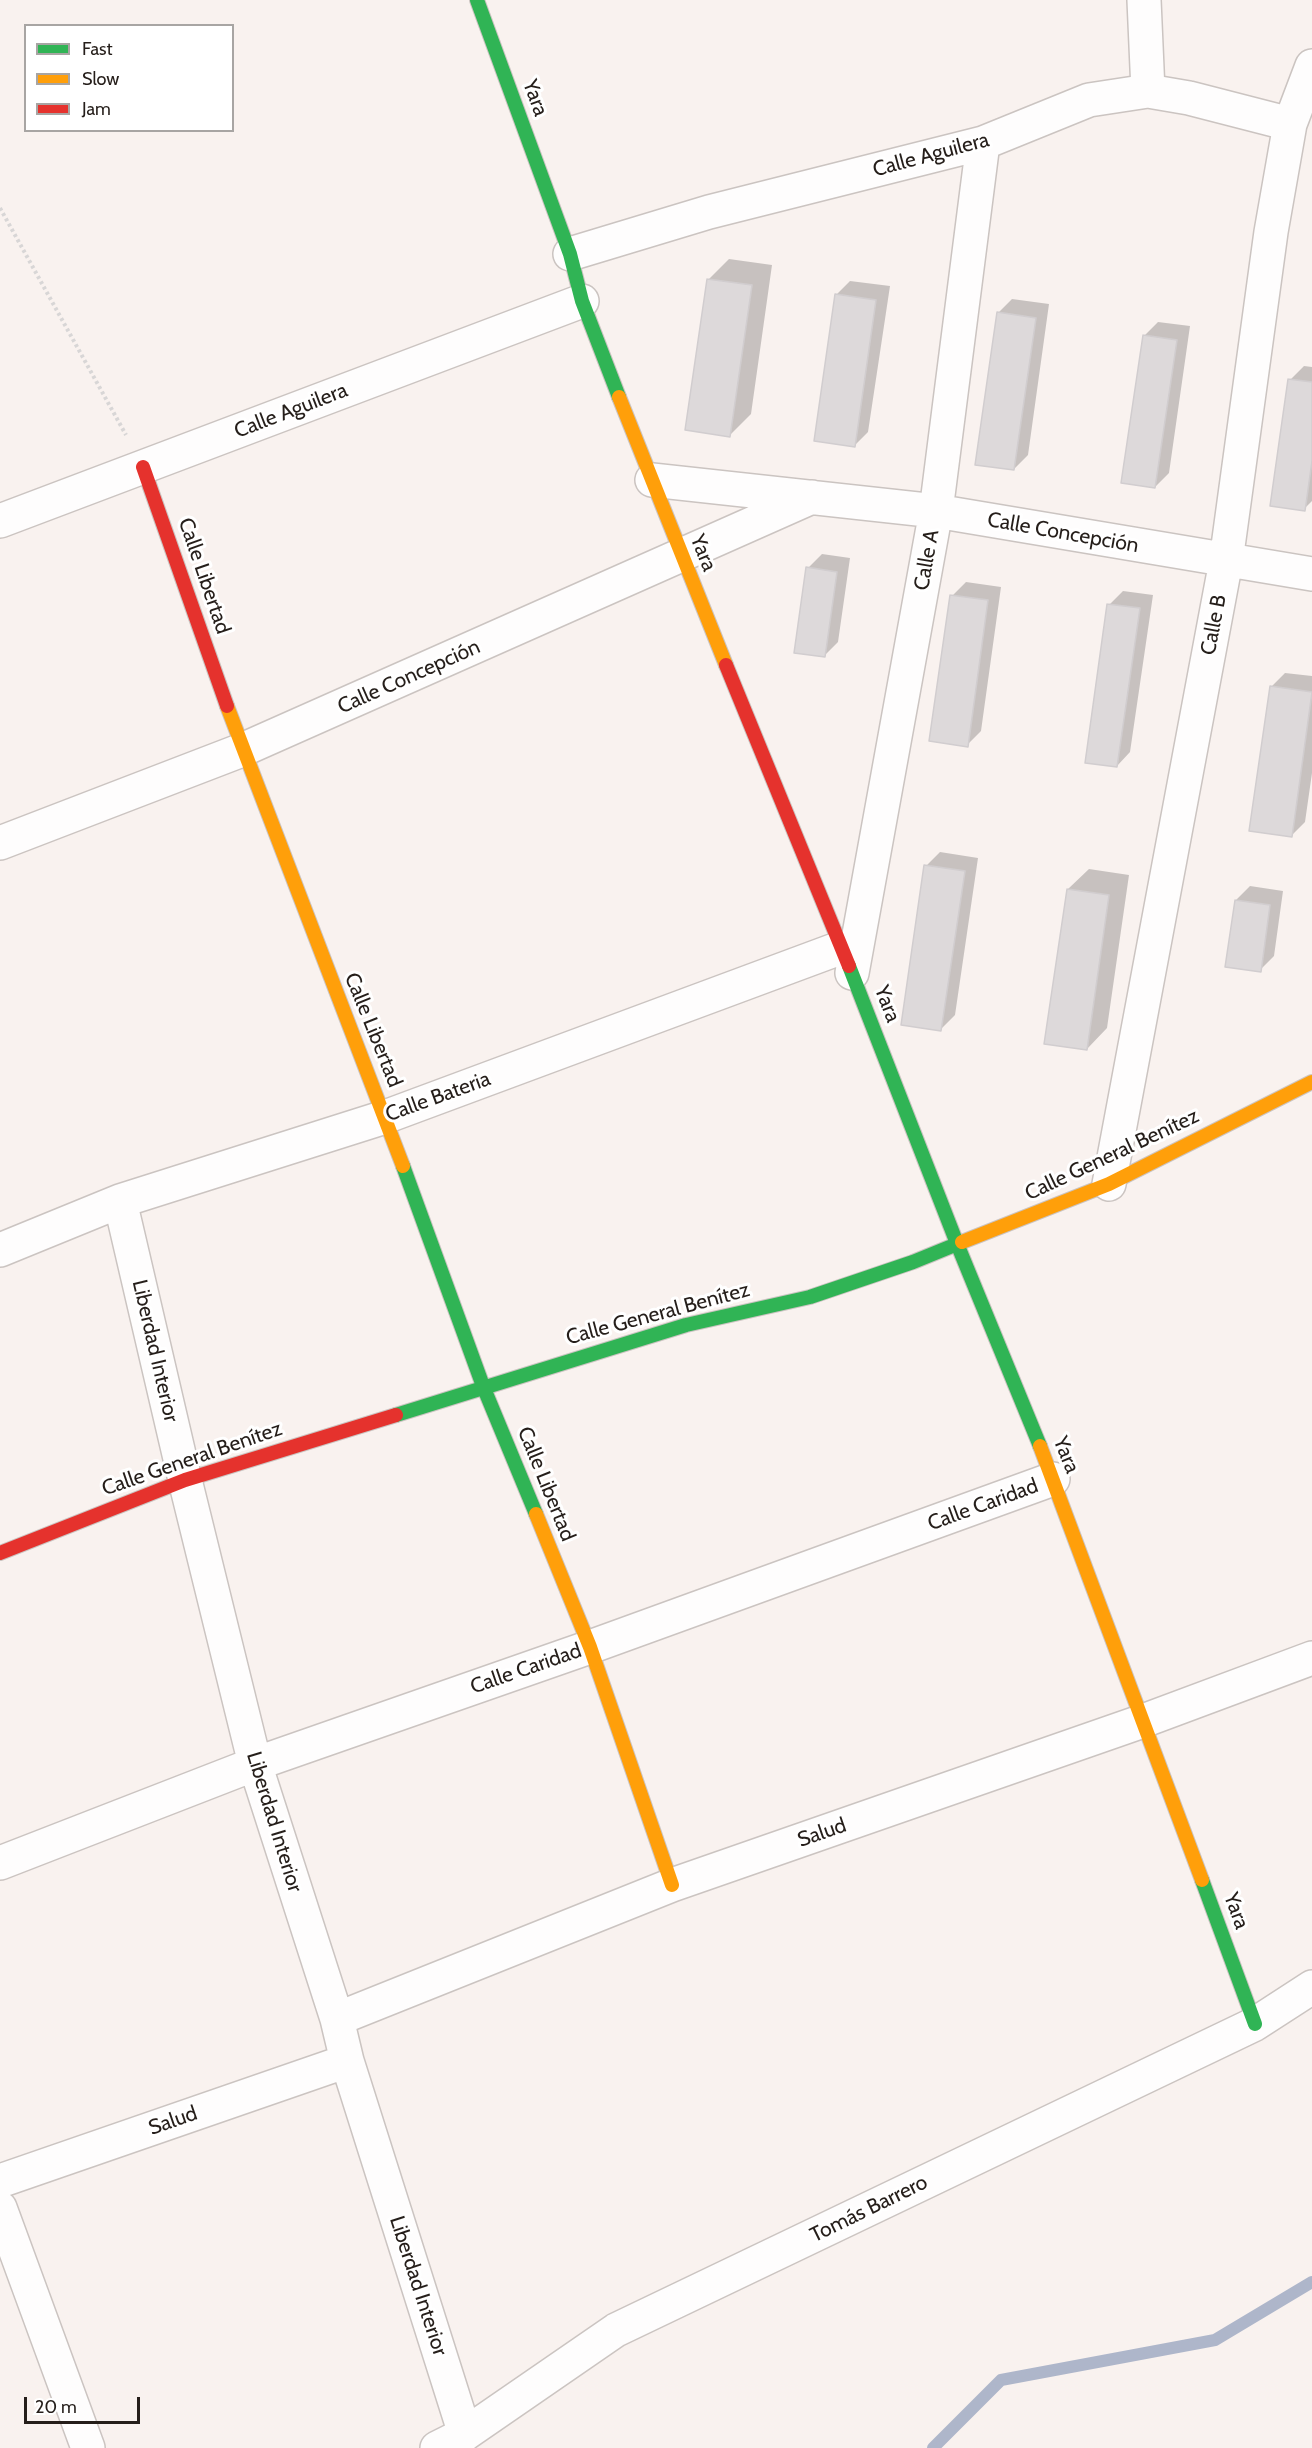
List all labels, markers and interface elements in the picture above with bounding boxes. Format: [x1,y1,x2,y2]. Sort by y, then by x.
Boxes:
legend [24,24,234,132]
text: Fast [82,38,113,60]
text: Slow [82,68,119,90]
street label: Yara [517,76,553,120]
text: Jam [82,98,111,120]
street label: Calle Aguilera [870,127,992,183]
street label: Calle Aguilera [231,378,351,444]
street label: Calle Concepción [985,507,1141,559]
street label: Calle Libertad [172,515,236,637]
street label: Calle A [909,528,945,592]
street label: Yara [684,531,722,575]
street label: Calle B [1196,593,1232,657]
street label: Calle Concepción [334,634,484,720]
street label: Calle Libertad [339,969,407,1091]
street label: Yara [869,982,905,1026]
street label: Calle Bateria [382,1066,494,1128]
street label: Calle General Benítez [1021,1104,1203,1206]
street label: Liberdad Interior [126,1277,184,1425]
street label: Calle General Benítez [563,1277,753,1351]
street label: Calle General Benítez [99,1416,285,1502]
street label: Calle Libertad [512,1423,580,1545]
street label: Yara [1047,1433,1085,1477]
street label: Calle Caridad [924,1473,1042,1537]
street label: Calle Caridad [467,1638,585,1700]
street label: Liberdad Interior [241,1749,307,1895]
street label: Salud [794,1813,850,1853]
street label: Yara [1218,1889,1254,1933]
street label: Salud [145,2101,201,2141]
street label: Tomás Barrero [806,2170,932,2248]
street label: Liberdad Interior [384,2213,452,2359]
scale bar [27,2385,142,2423]
text: 20 m [35,2396,77,2418]

